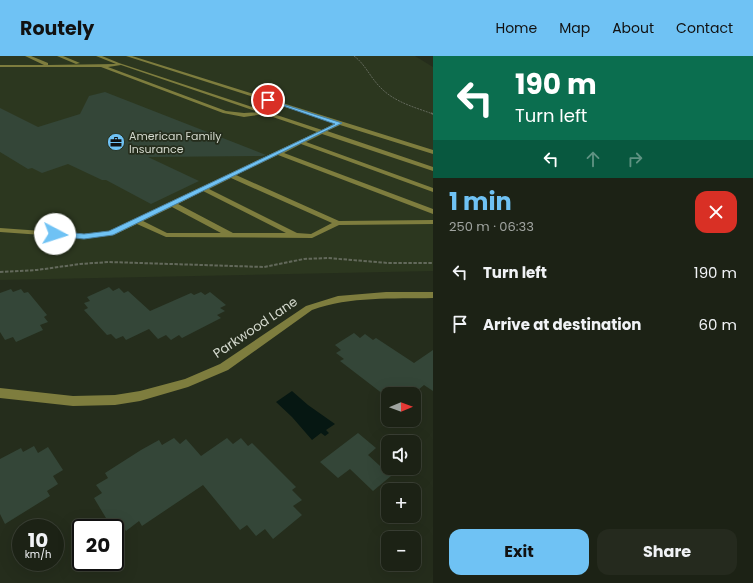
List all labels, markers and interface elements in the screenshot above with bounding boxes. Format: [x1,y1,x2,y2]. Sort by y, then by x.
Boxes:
text: Routely [20,15,94,42]
text: Home [495,18,537,38]
text: Map [559,18,590,38]
text: About [612,18,654,38]
text: Contact [676,18,733,38]
text: 190 m [515,65,597,104]
icon: left [449,72,501,124]
pin [251,83,285,117]
icon: arrive [257,89,279,111]
text: Turn left [515,103,587,128]
place label: American Family Insurance [129,128,222,157]
office icon: American Family Insurance [106,132,126,152]
icon: left [540,148,562,170]
icon: ahead [582,148,604,170]
icon: right [624,148,646,170]
text: 1 min [449,185,512,218]
button: close [695,191,737,233]
position arrow [34,213,76,255]
text: 250 m · 06:33 [449,217,534,236]
icon: left [449,261,471,283]
text: Turn left [483,262,547,283]
text: 190 m [694,262,737,283]
street label: Parkwood Lane [209,292,301,363]
icon: arrive [449,313,471,335]
text: Arrive at destination [483,314,641,335]
text: 60 m [699,314,737,335]
north arrow [381,387,421,427]
map controls [381,387,421,571]
button: sound [381,435,421,475]
button: + [381,483,421,523]
speed limit sign: 20 [72,519,124,571]
text: 10 [28,526,48,554]
button: Exit [449,529,589,575]
button: Share [597,529,737,575]
button: − [381,531,421,571]
text: km/h [25,547,51,562]

